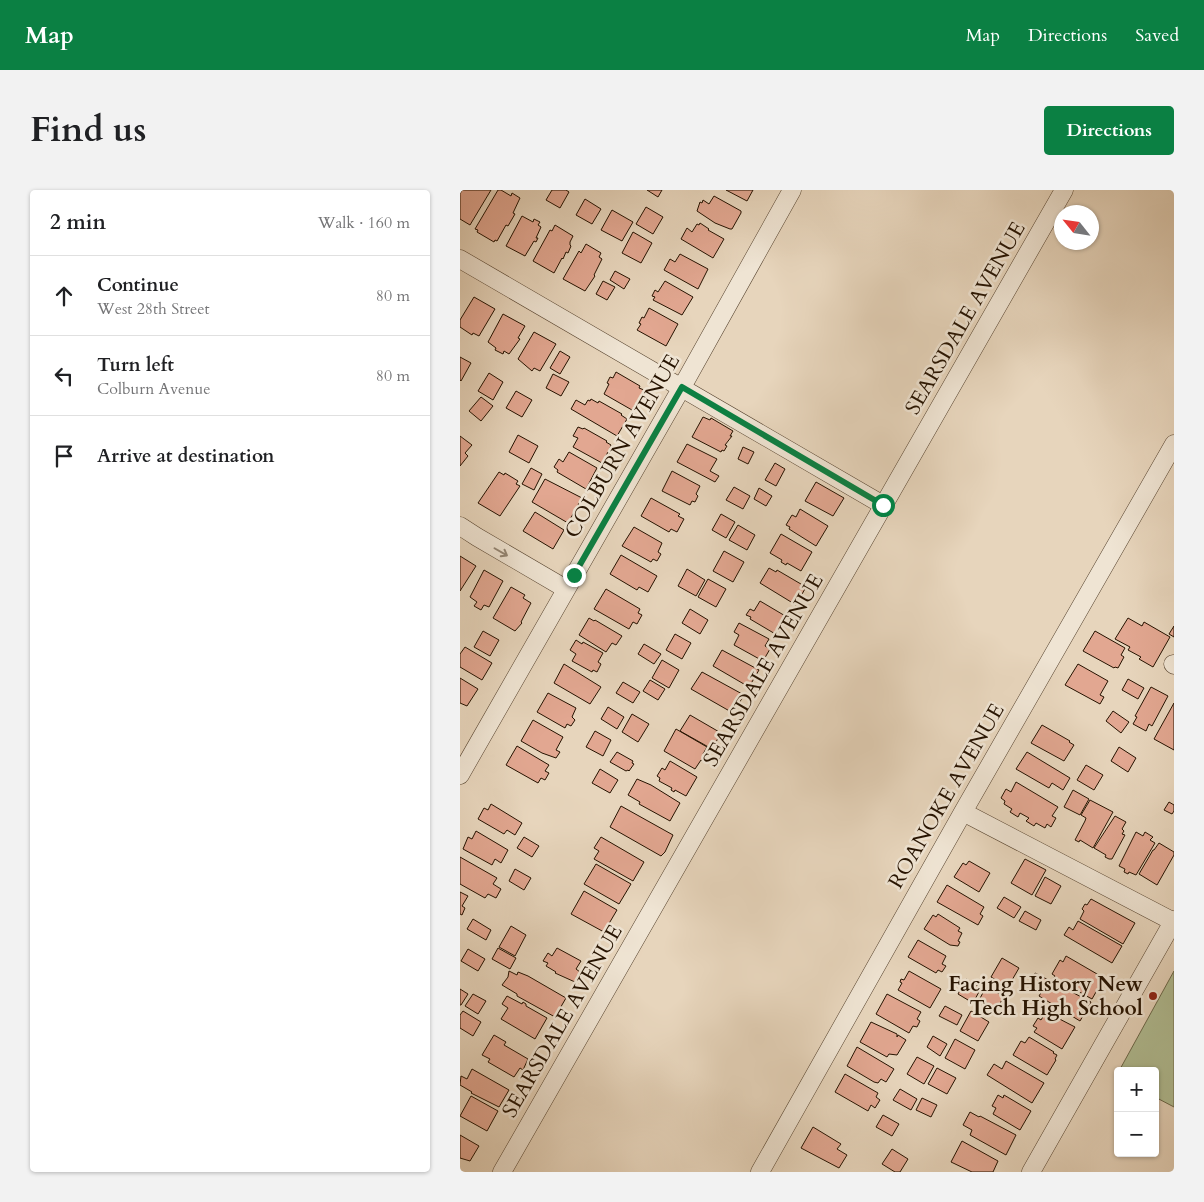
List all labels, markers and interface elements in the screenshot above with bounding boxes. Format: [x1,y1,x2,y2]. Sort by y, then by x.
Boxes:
text: Map [25,19,74,52]
text: Map [966,23,1000,48]
text: Directions [1028,23,1107,48]
text: Saved [1135,23,1179,48]
text: Find us [30,106,146,154]
button: Directions [1044,106,1174,155]
north arrow [1054,205,1099,250]
text: 2 min [50,208,106,237]
text: Walk · 160 m [318,212,410,234]
street label: SEARSDALE AVENUE [898,217,1033,420]
text: Continue [97,272,179,298]
icon: ahead [50,282,78,310]
text: 80 m [376,285,410,307]
text: West 28th Street [97,298,210,320]
street label: COLBURN AVENUE [558,349,687,543]
text: Turn left [97,352,174,378]
icon: left [50,362,78,390]
text: 80 m [376,365,410,387]
text: Colburn Avenue [97,378,210,400]
icon: arrive [50,442,78,470]
text: Arrive at destination [97,443,274,469]
route start [872,494,895,517]
one-way arrow [494,547,508,557]
route end [563,564,586,587]
street label: SEARSDALE AVENUE [696,569,831,772]
street label: ROANOKE AVENUE [882,698,1011,894]
street label: SEARSDALE AVENUE [495,920,630,1123]
place label: Facing History New Tech High School [948,970,1143,1023]
marker: Facing History New Tech High School [1147,990,1159,1002]
map controls [1114,1067,1159,1157]
button: + [1114,1067,1159,1112]
button: − [1114,1112,1159,1157]

